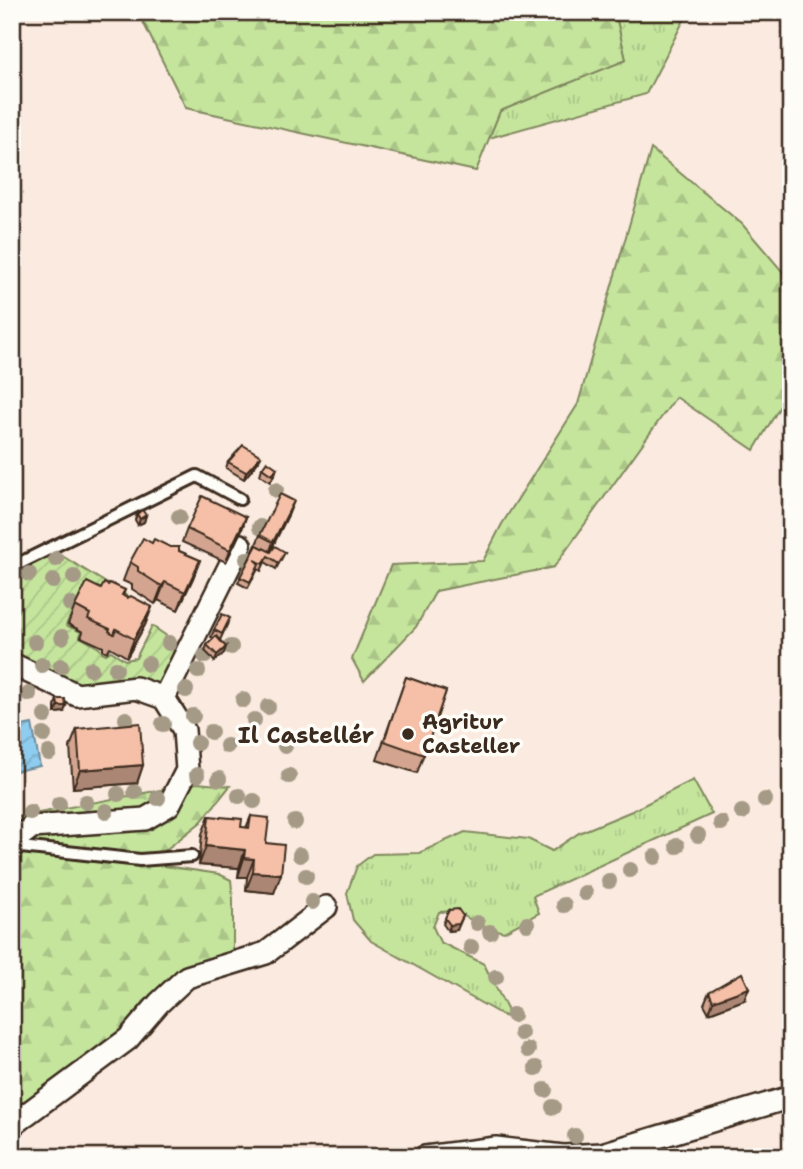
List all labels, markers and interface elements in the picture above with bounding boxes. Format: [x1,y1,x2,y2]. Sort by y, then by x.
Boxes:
place label: Agritur Casteller [422,708,520,760]
district label: Il Castellér [238,720,374,750]
marker: Agritur Casteller [400,726,416,742]

